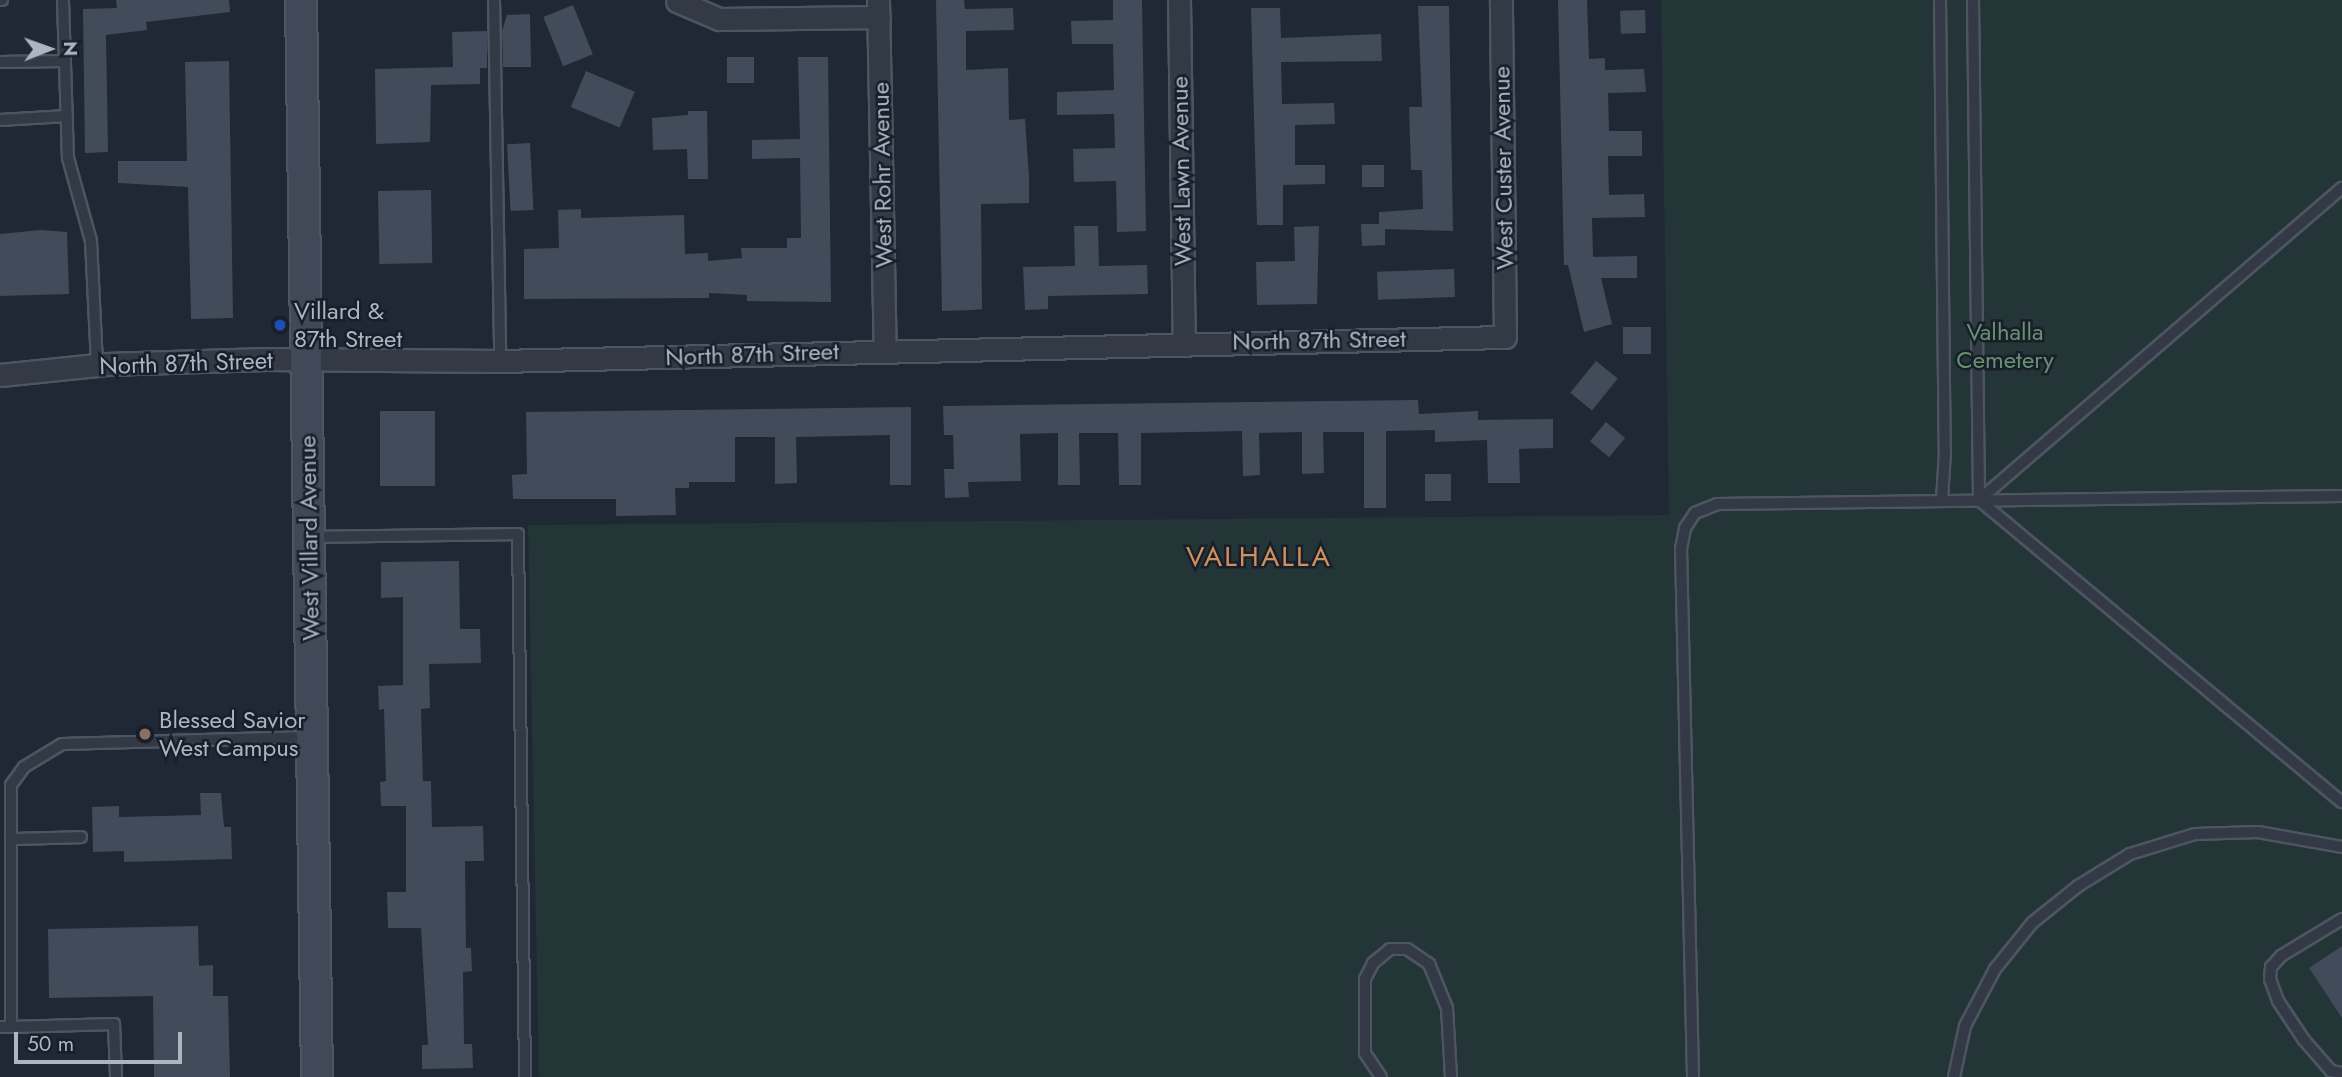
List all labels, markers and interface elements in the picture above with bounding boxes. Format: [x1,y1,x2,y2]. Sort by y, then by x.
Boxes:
north arrow [14,14,84,84]
text: N [57,41,84,56]
street label: West Custer Avenue [1487,66,1519,270]
street label: West Lawn Avenue [1165,76,1197,266]
street label: West Rohr Avenue [866,82,898,268]
place label: Villard & 87th Street [294,297,402,353]
marker: Villard & 87th Street [272,317,288,333]
park label: Valhalla Cemetery [1956,318,2054,374]
street label: North 87th Street [1232,324,1406,356]
street label: North 87th Street [665,337,839,371]
street label: North 87th Street [99,346,273,380]
street label: West Villard Avenue [293,435,325,641]
district label: VALHALLA [1187,540,1331,574]
place label: Blessed Savior West Campus [159,706,306,762]
marker: Blessed Savior West Campus [137,726,153,742]
scale bar [18,1018,186,1062]
text: 50 m [27,1029,74,1059]

